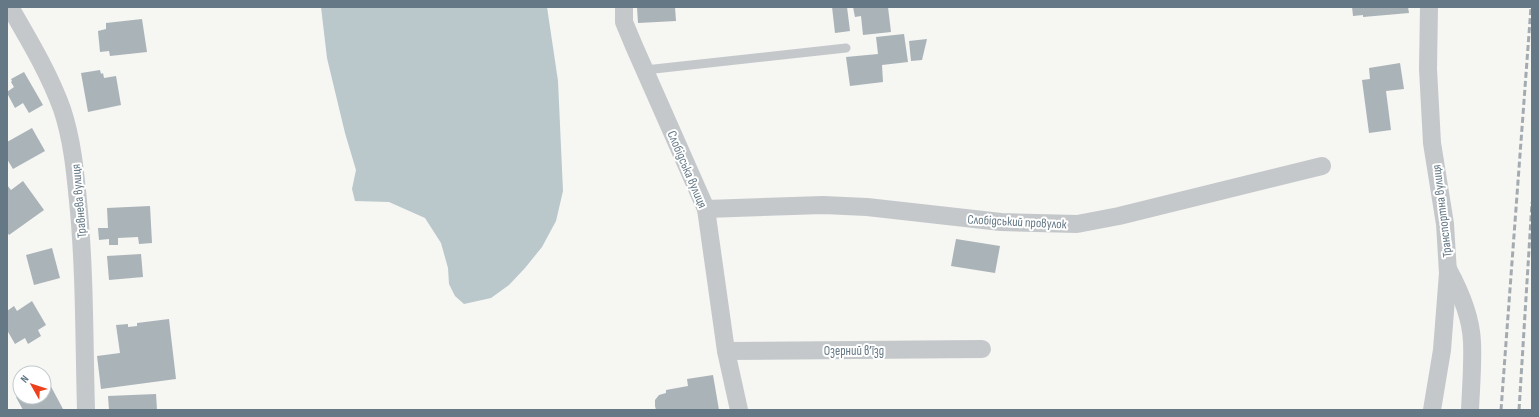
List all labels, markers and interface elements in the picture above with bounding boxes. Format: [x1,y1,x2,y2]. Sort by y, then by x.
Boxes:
street label: Слобідська вулиця [664,128,711,211]
street label: Травнева вулиця [68,163,90,239]
street label: Транспортна вулиця [1428,164,1456,258]
street label: Слобідський провулок [967,211,1067,233]
street label: Озерний в’їзд [824,343,884,359]
north arrow [12,365,52,405]
text: N [18,373,32,385]

